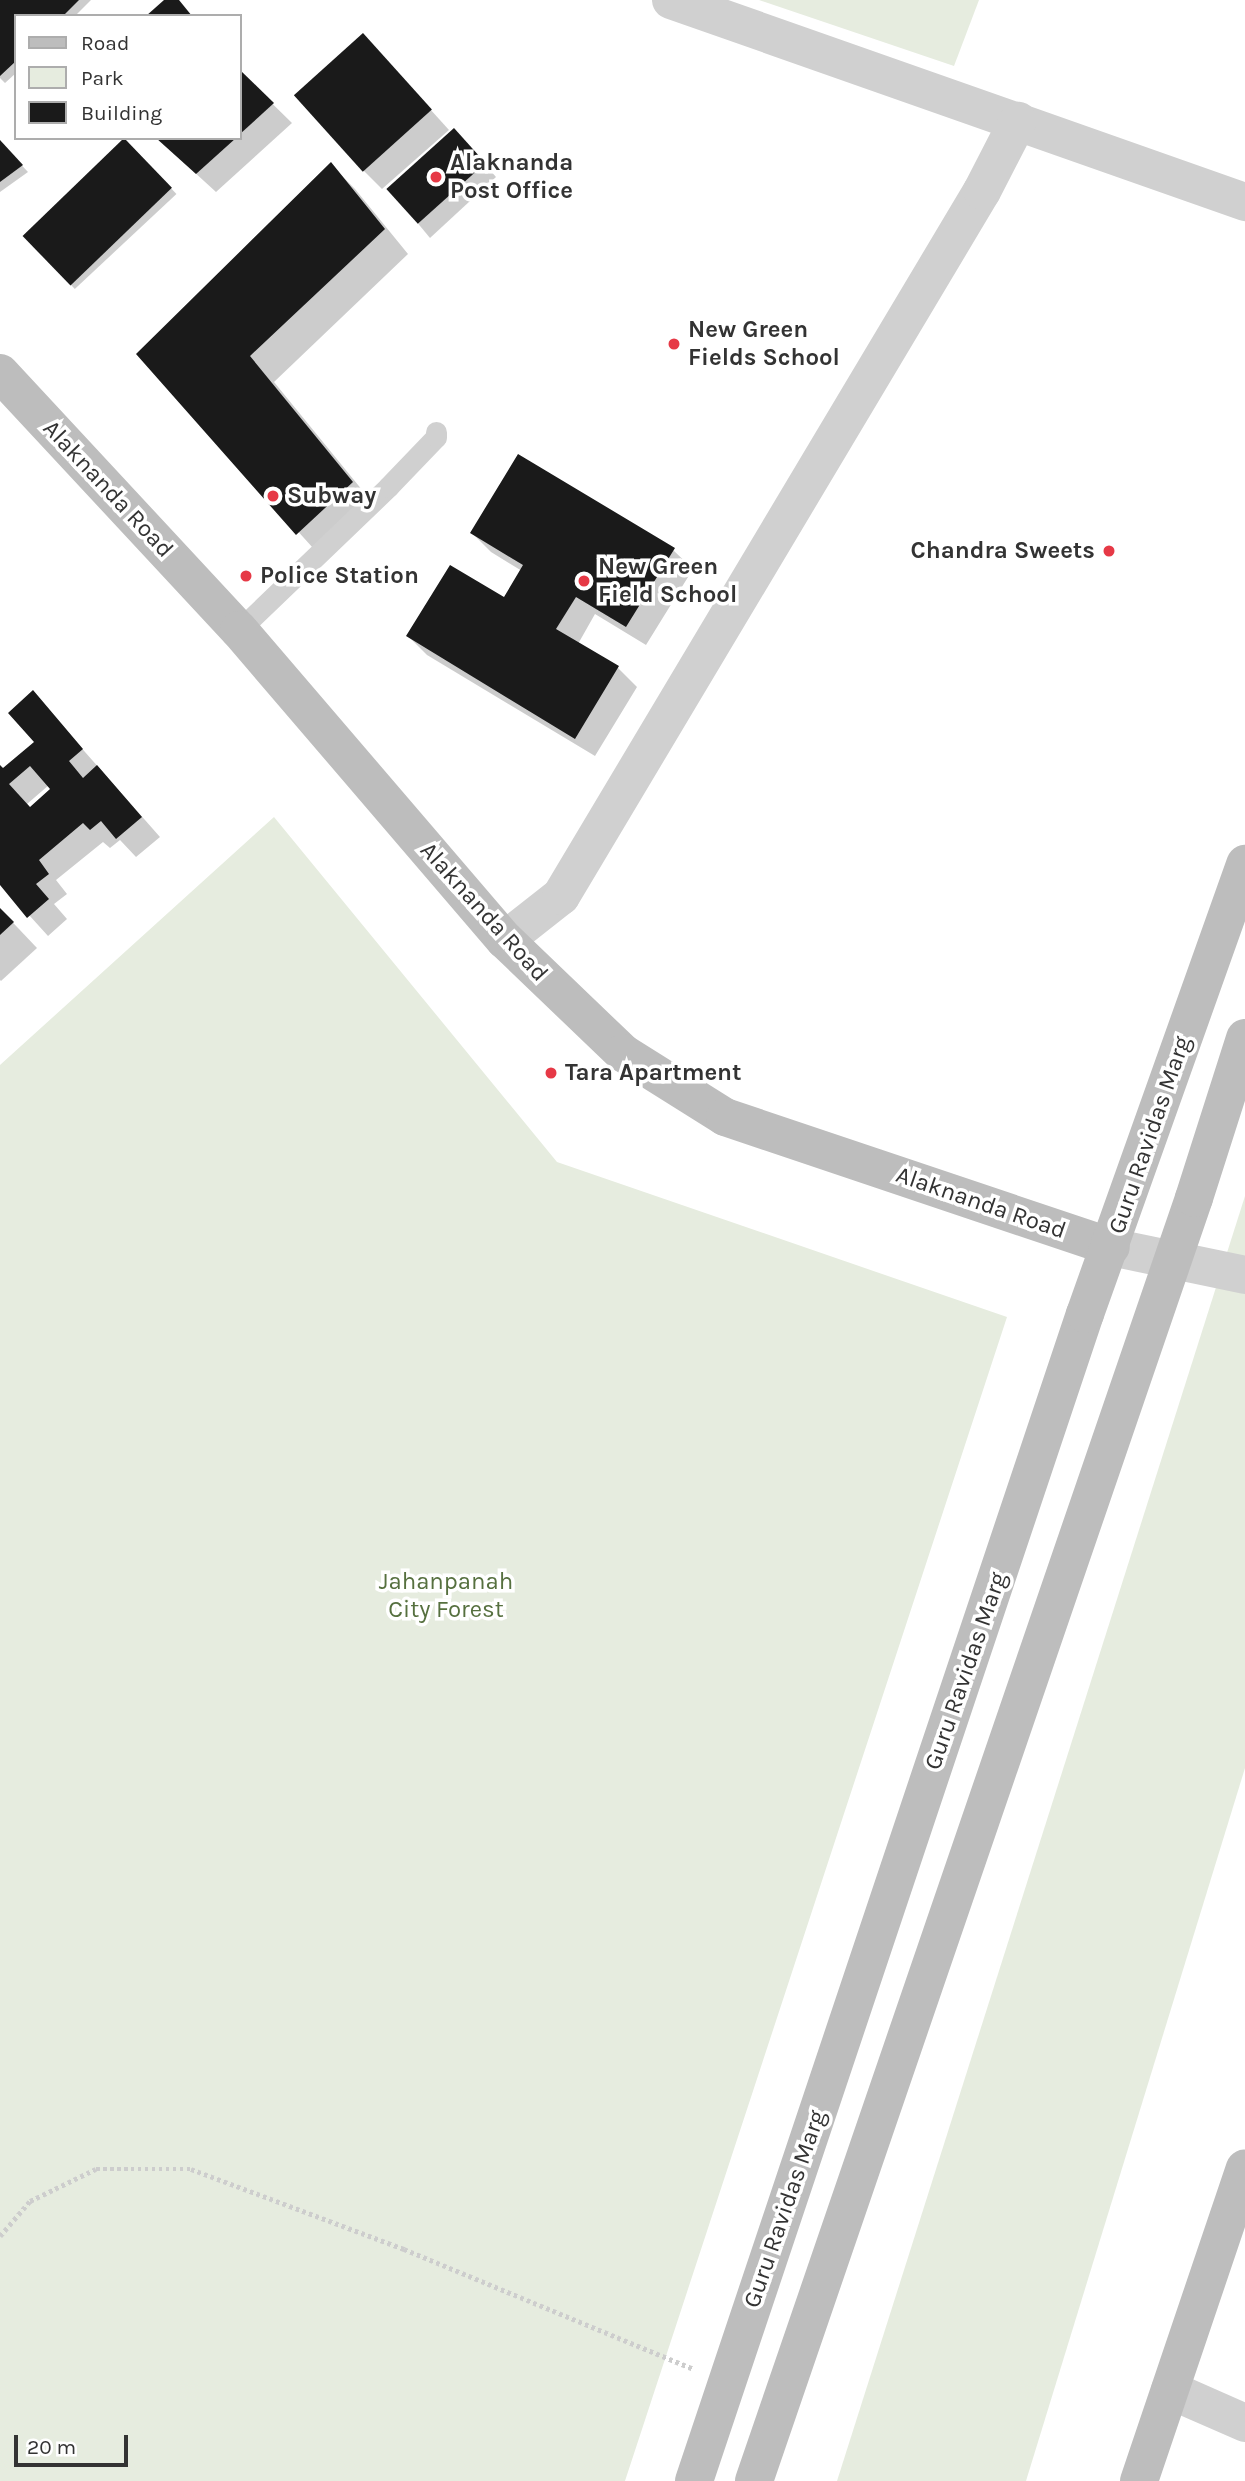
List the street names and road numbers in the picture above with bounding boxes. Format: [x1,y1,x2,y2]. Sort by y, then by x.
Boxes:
street label: Alaknanda Road [37,414,179,564]
street label: Alaknanda Road [414,836,554,988]
street label: Guru Ravidas Marg [1103,1032,1197,1238]
street label: Alaknanda Road [892,1160,1070,1246]
street label: Guru Ravidas Marg [919,1568,1013,1774]
street label: Guru Ravidas Marg [738,2106,832,2312]

